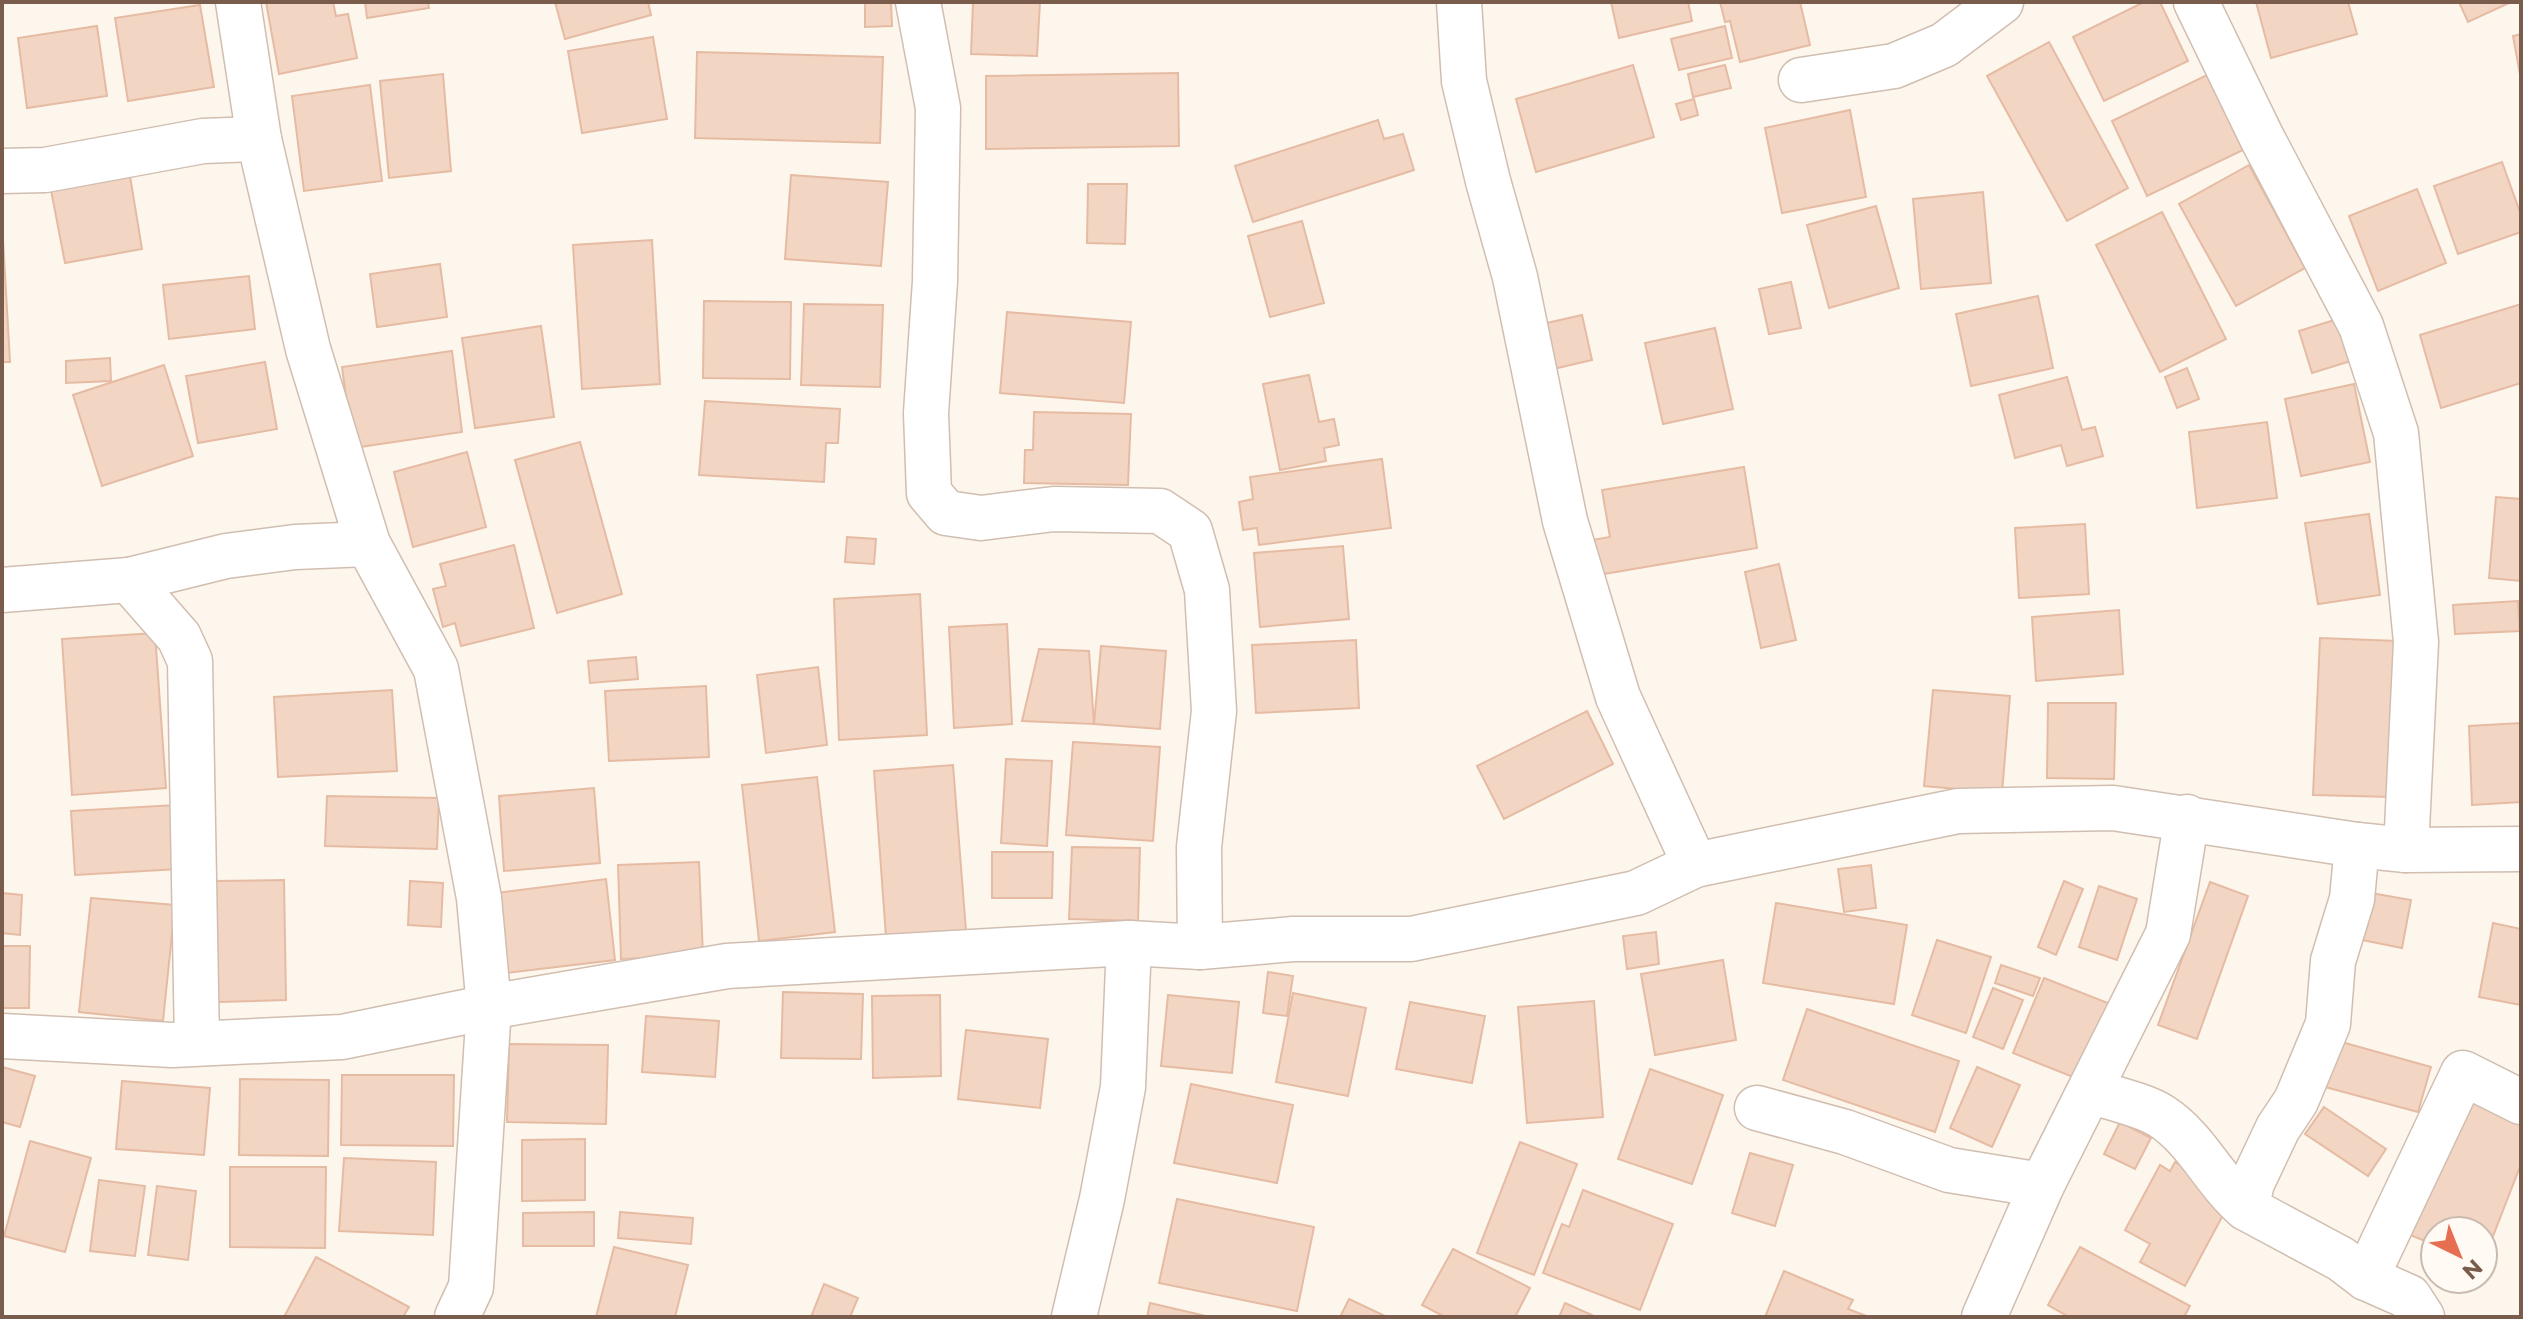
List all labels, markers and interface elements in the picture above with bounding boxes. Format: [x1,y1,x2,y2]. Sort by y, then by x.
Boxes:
north arrow [2419,1215,2499,1295]
text: N [2457,1253,2488,1285]

